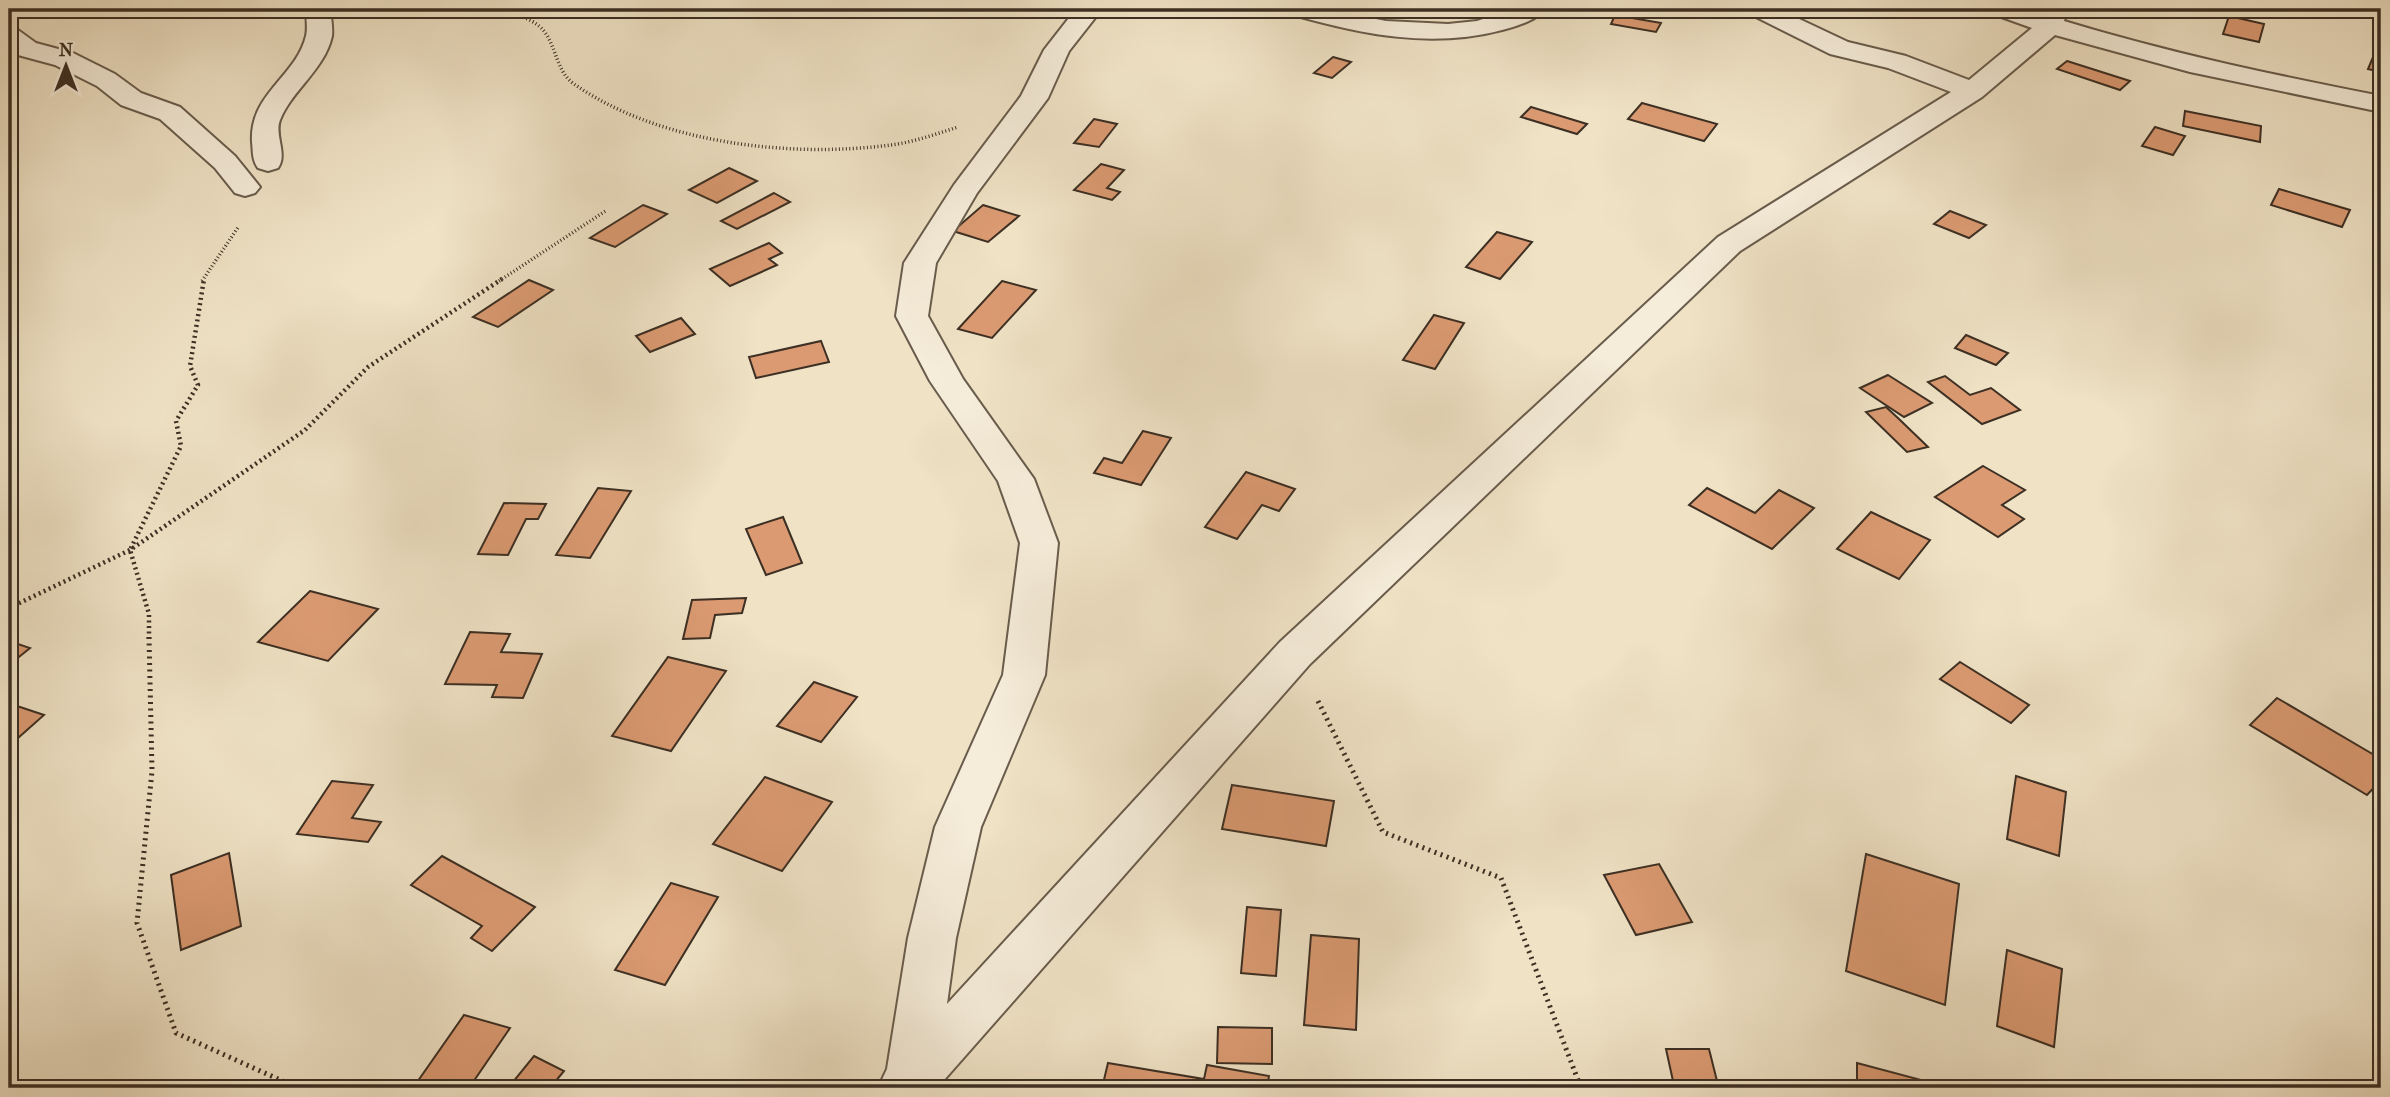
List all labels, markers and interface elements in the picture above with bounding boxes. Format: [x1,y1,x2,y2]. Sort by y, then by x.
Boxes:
north arrow [32,32,102,102]
text: N [59,39,74,61]

